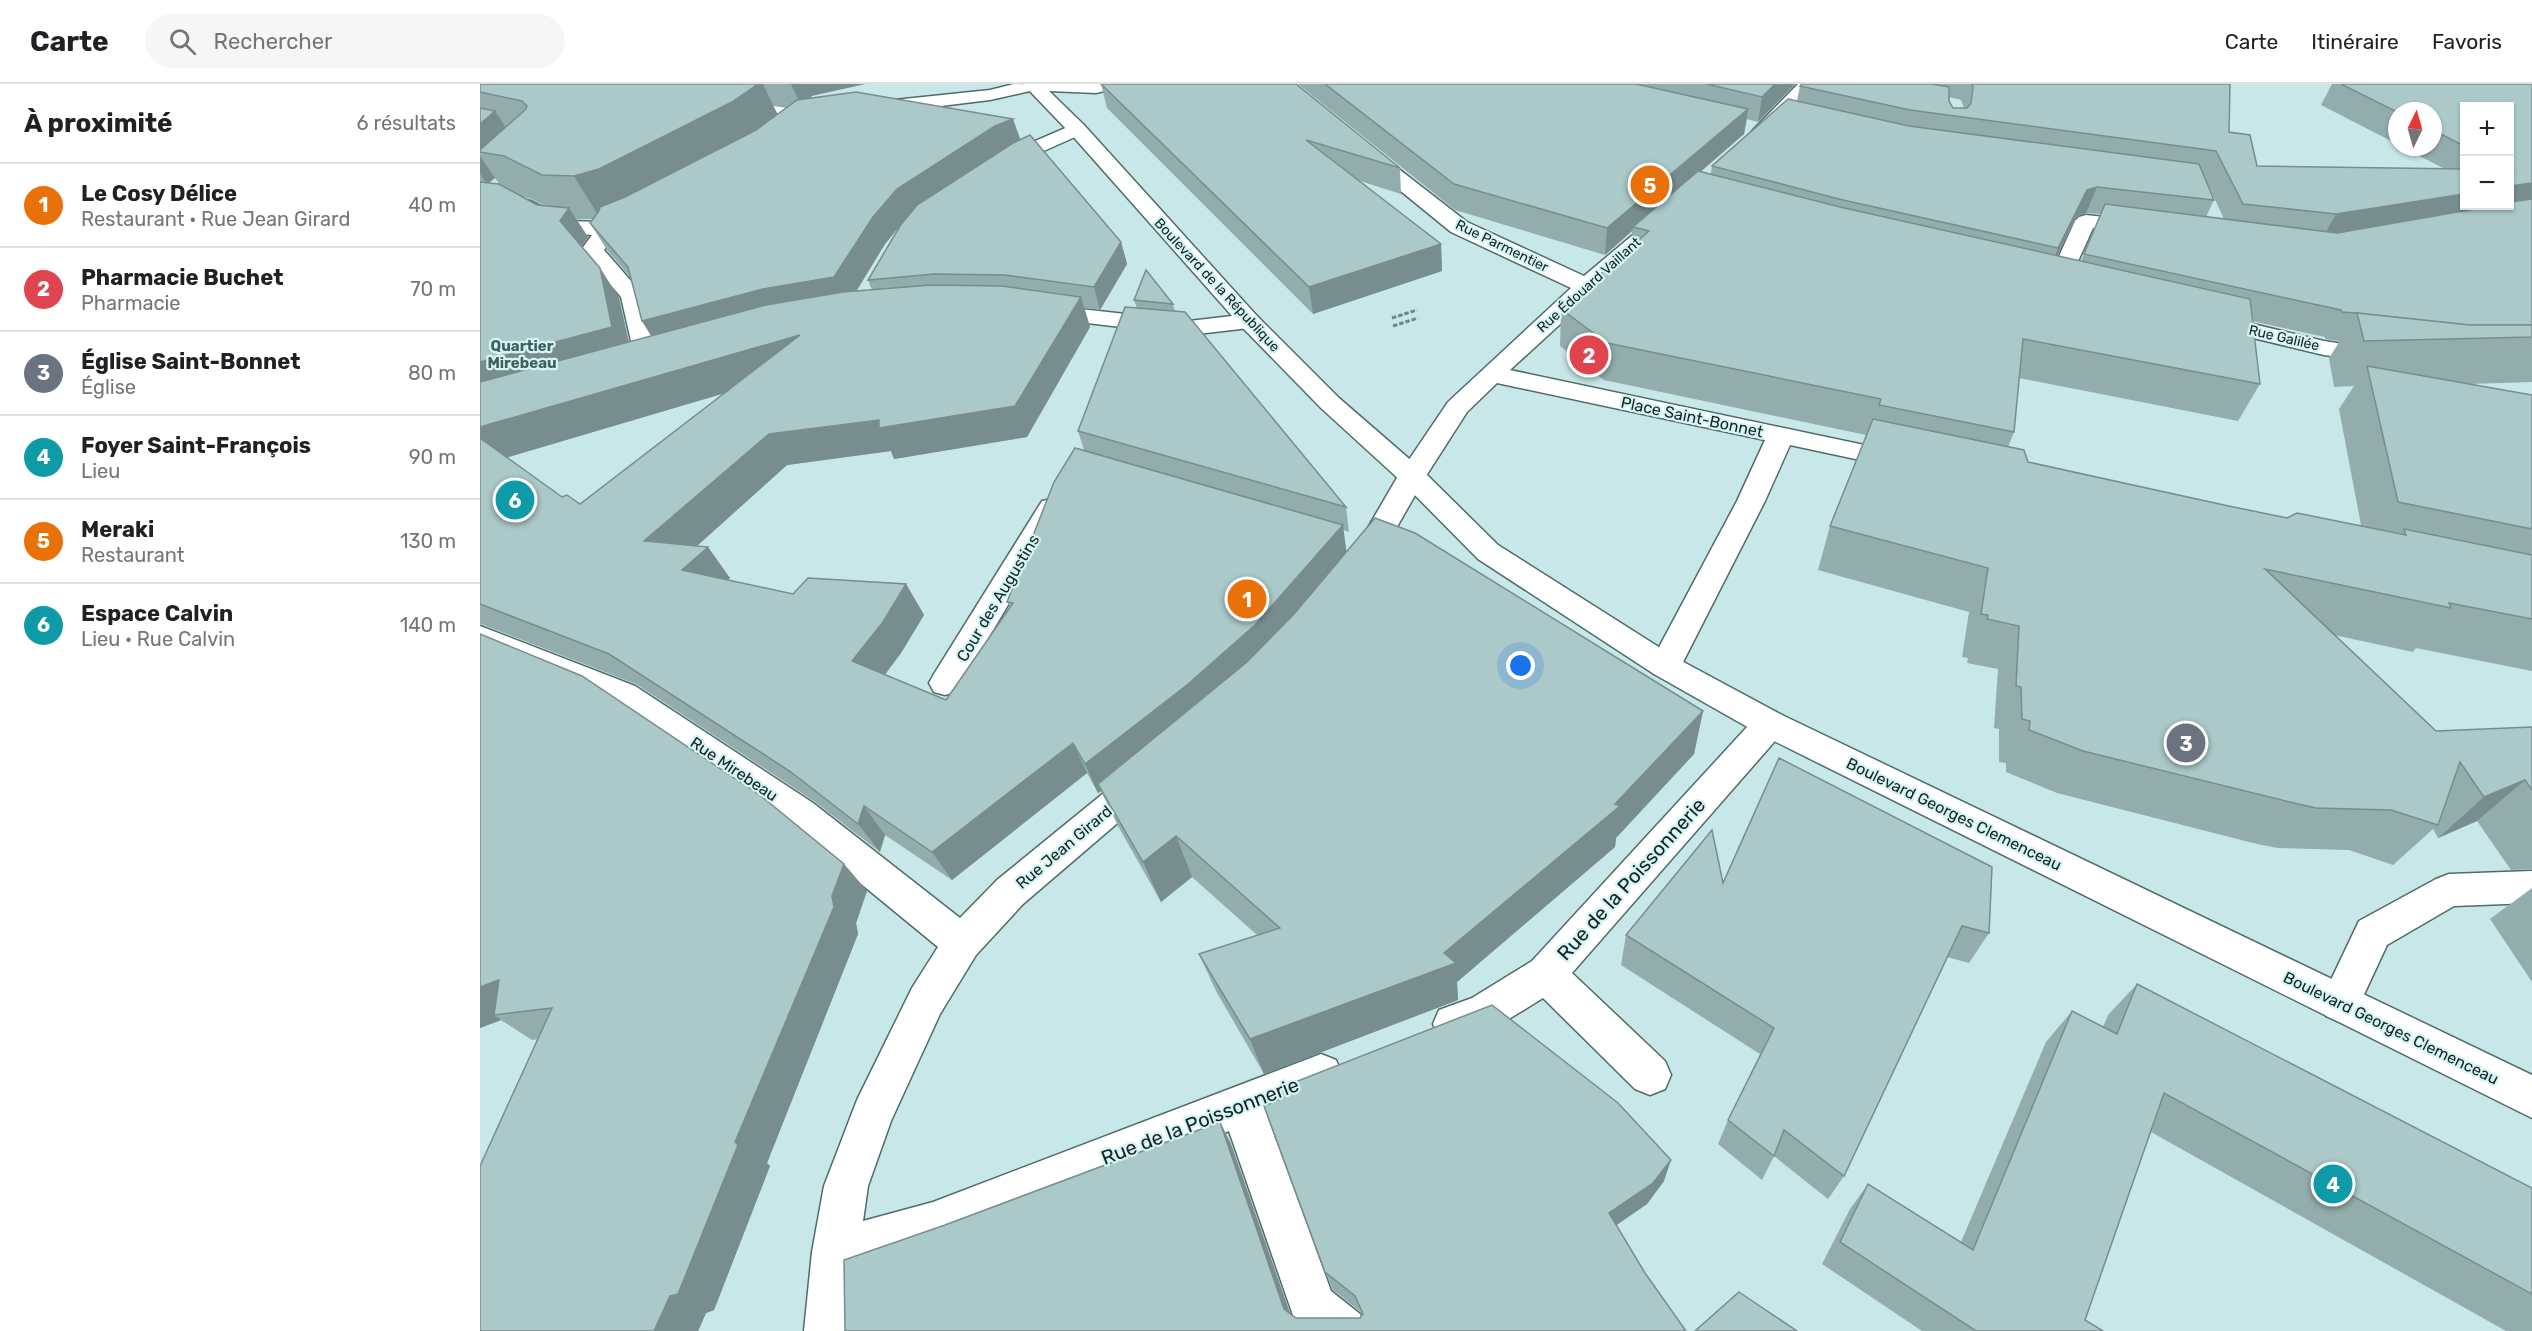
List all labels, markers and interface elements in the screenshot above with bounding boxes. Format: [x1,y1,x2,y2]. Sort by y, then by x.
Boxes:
search box [145,14,565,68]
text: Carte [30,25,109,58]
icon: search [166,25,199,58]
text: Rechercher [214,28,332,55]
text: Carte [2225,29,2278,54]
text: Itinéraire [2311,29,2399,54]
text: Favoris [2432,29,2502,54]
north arrow [2388,102,2442,156]
map controls [2460,102,2514,210]
button: + [2460,102,2514,156]
text: À proximité [24,108,173,139]
text: 6 résultats [357,111,456,135]
button: − [2460,156,2514,210]
pin: 5 [1630,162,1670,208]
text: Le Cosy Délice [81,180,237,207]
text: 1 [39,193,48,217]
text: 40 m [408,193,456,217]
text: Restaurant · Rue Jean Girard [81,207,350,231]
street label: Boulevard de la République [1151,215,1284,355]
street label: Rue Parmentier [1453,216,1552,276]
street label: Rue Édouard Vaillant [1533,233,1645,336]
text: Pharmacie Buchet [81,264,283,291]
text: 2 [37,277,50,301]
text: 70 m [410,277,456,301]
text: Pharmacie [81,291,181,315]
street label: Rue Galilée [2247,322,2321,354]
pin: 2 [1570,332,1608,378]
district label: Quartier Mirebeau [487,337,557,372]
text: Église Saint-Bonnet [81,348,300,375]
text: 3 [37,361,50,385]
text: 80 m [408,361,456,385]
text: Église [81,375,136,399]
street label: Place Saint-Bonnet [1619,393,1765,441]
text: Foyer Saint-François [81,432,311,459]
text: 4 [37,445,50,469]
text: 90 m [409,445,456,469]
text: Lieu [81,459,120,483]
pin: 6 [495,478,534,522]
text: Meraki [81,516,154,543]
text: 5 [37,529,50,553]
text: 130 m [400,529,456,553]
street label: Cour des Augustins [953,531,1043,665]
text: Restaurant [81,543,185,567]
pin: 1 [1228,576,1266,622]
text: Espace Calvin [81,600,233,627]
text: 6 [37,613,50,637]
text: 140 m [400,613,456,637]
text: Lieu · Rue Calvin [81,627,235,651]
your location [1506,651,1535,680]
pin: 3 [2166,720,2206,766]
street label: Rue Mirebeau [687,733,781,805]
street label: Boulevard Georges Clemenceau [1843,754,2065,874]
street label: Rue de la Poissonnerie [1552,793,1710,965]
street label: Rue Jean Girard [1012,801,1116,893]
street label: Boulevard Georges Clemenceau [2280,968,2502,1088]
street label: Rue de la Poissonnerie [1098,1072,1302,1170]
pin: 4 [2314,1162,2352,1206]

